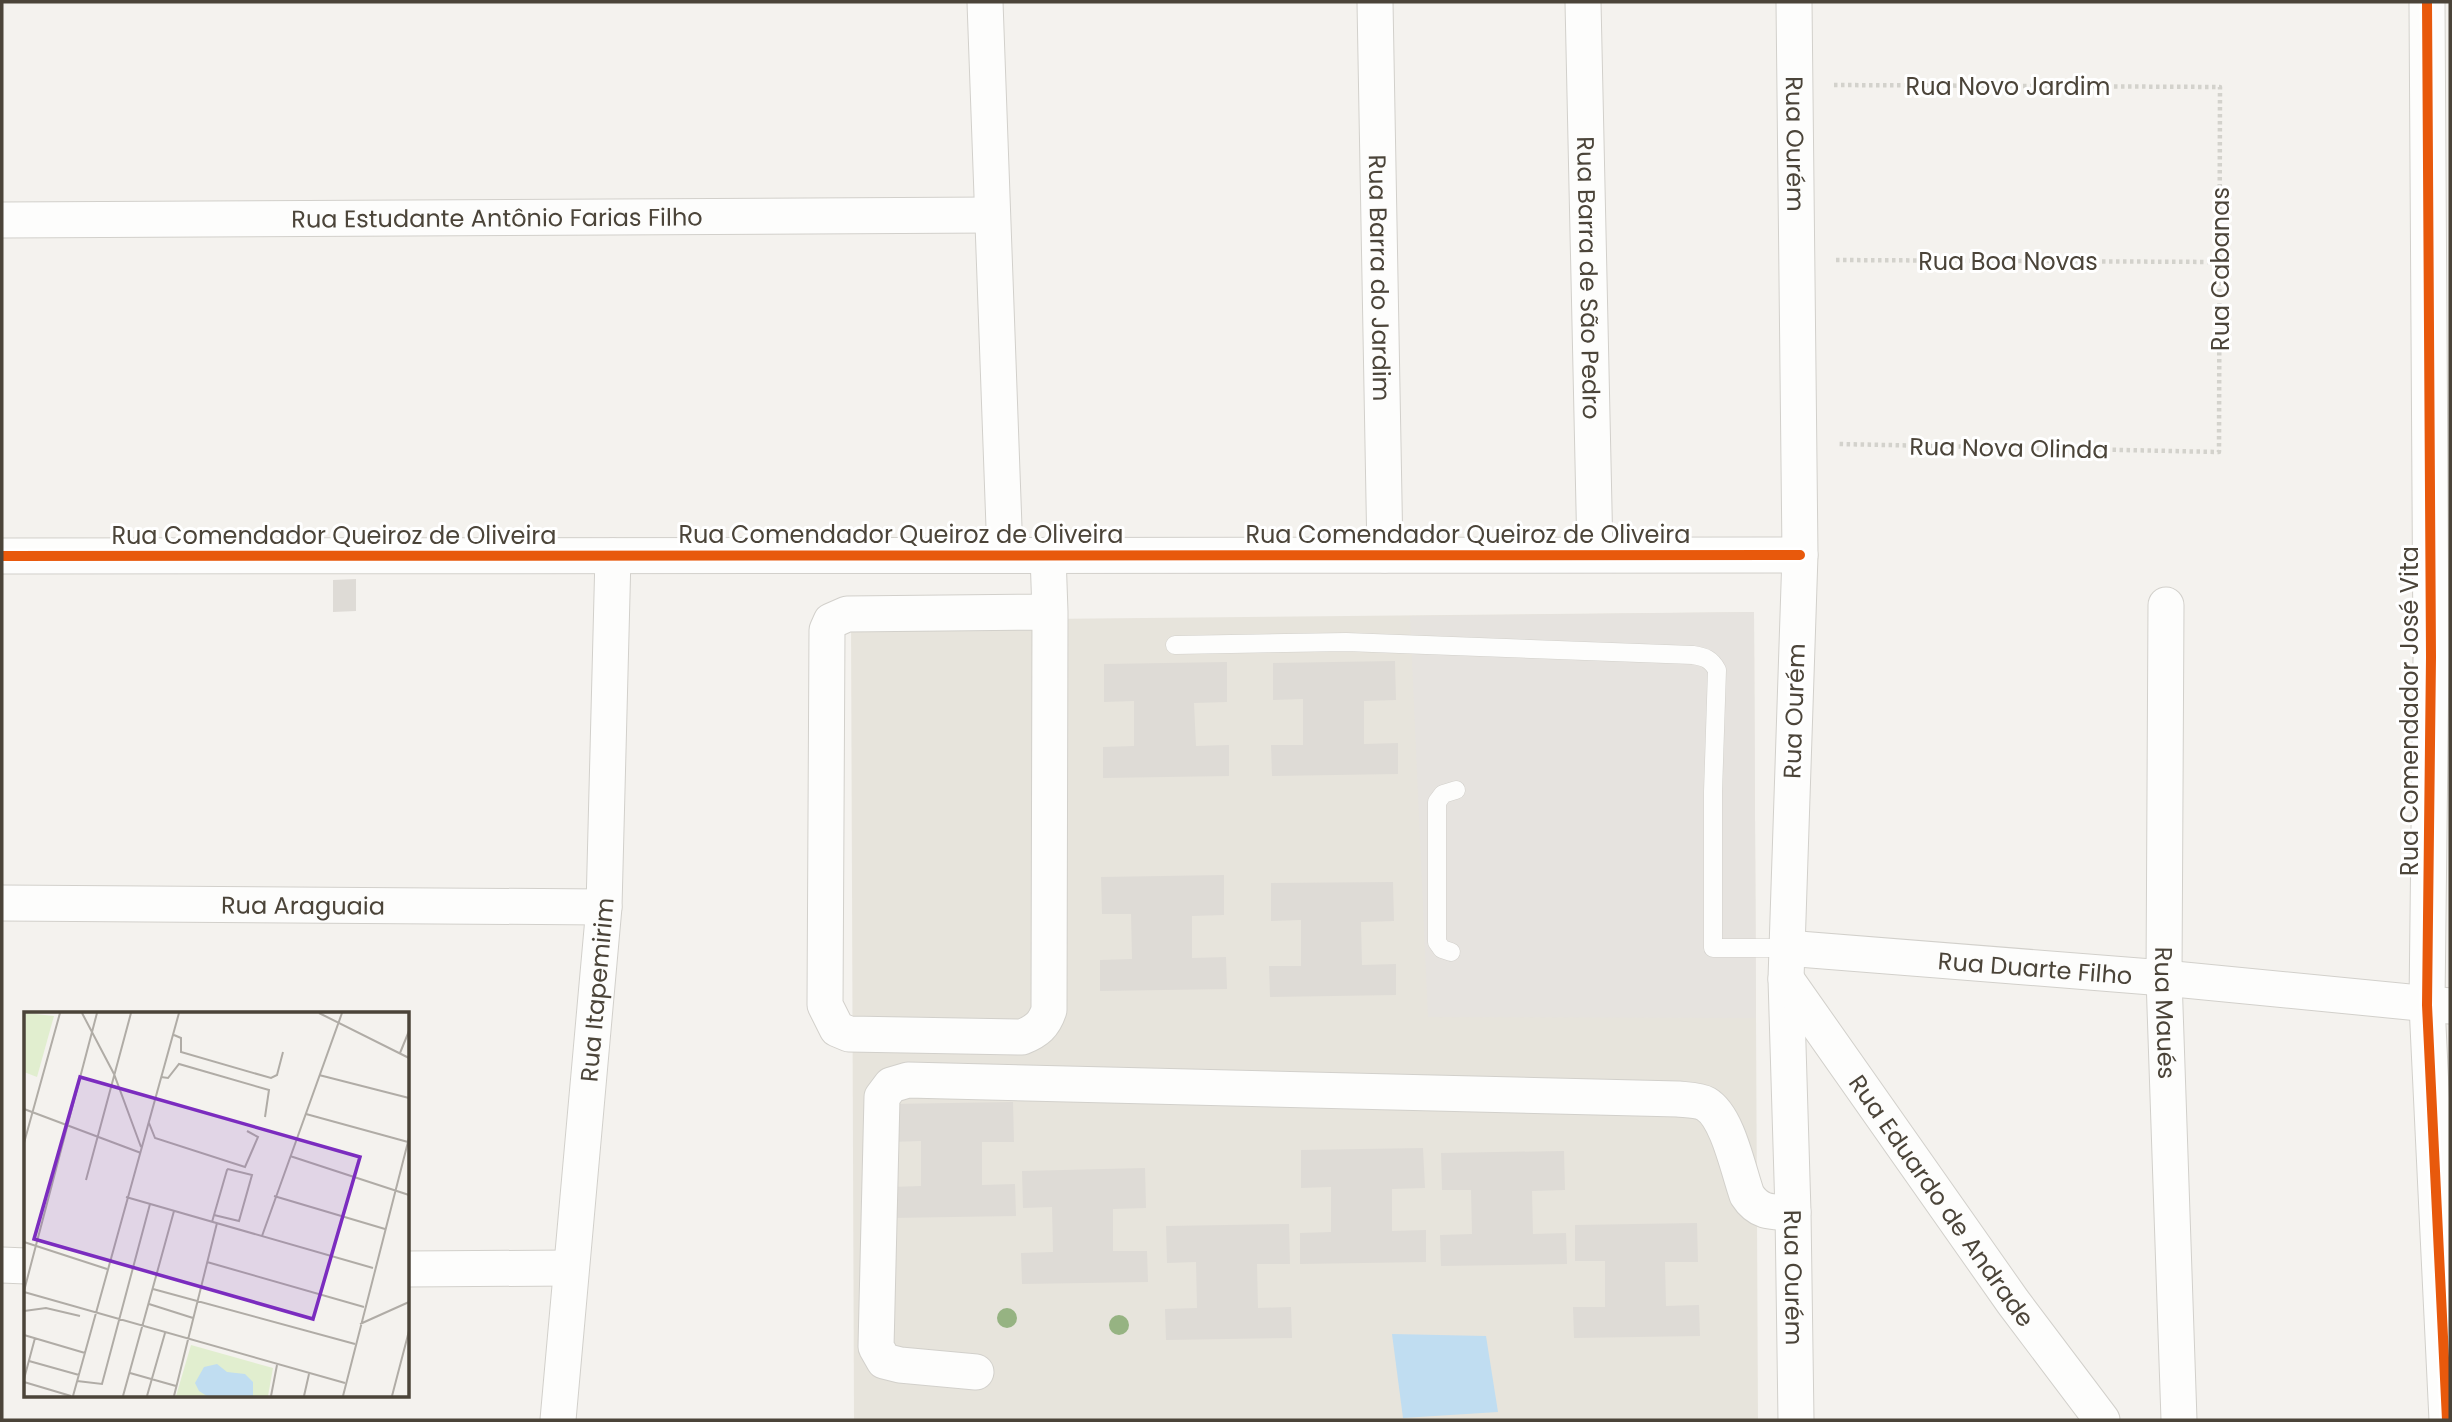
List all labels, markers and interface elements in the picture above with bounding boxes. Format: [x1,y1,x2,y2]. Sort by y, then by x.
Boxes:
street label: Rua Novo Jardim [1906,70,2110,103]
street label: Rua Ourém [1778,76,1813,212]
street label: Rua Barra de São Pedro [1569,136,1609,420]
street label: Rua Barra do Jardim [1361,154,1399,402]
street label: Rua Cabanas [2204,187,2237,351]
street label: Rua Estudante Antônio Farias Filho [291,200,703,235]
street label: Rua Boa Novas [1918,245,2098,278]
street label: Rua Nova Olinda [1909,430,2109,466]
street label: Rua Comendador Queiroz de Oliveira [678,518,1124,551]
street label: Rua Comendador Queiroz de Oliveira [1245,518,1691,551]
street label: Rua Comendador Queiroz de Oliveira [111,519,557,552]
street label: Rua Comendador José Vita [2393,546,2426,876]
street label: Rua Ourém [1775,643,1813,779]
street label: Rua Araguaia [221,888,385,922]
street label: Rua Itapemirim [572,896,621,1083]
street label: Rua Duarte Filho [1937,944,2134,992]
street label: Rua Maués [2147,947,2184,1080]
inset map [24,1012,410,1398]
street label: Rua Eduardo de Andrade [1842,1068,2042,1333]
street label: Rua Ourém [1776,1210,1811,1346]

